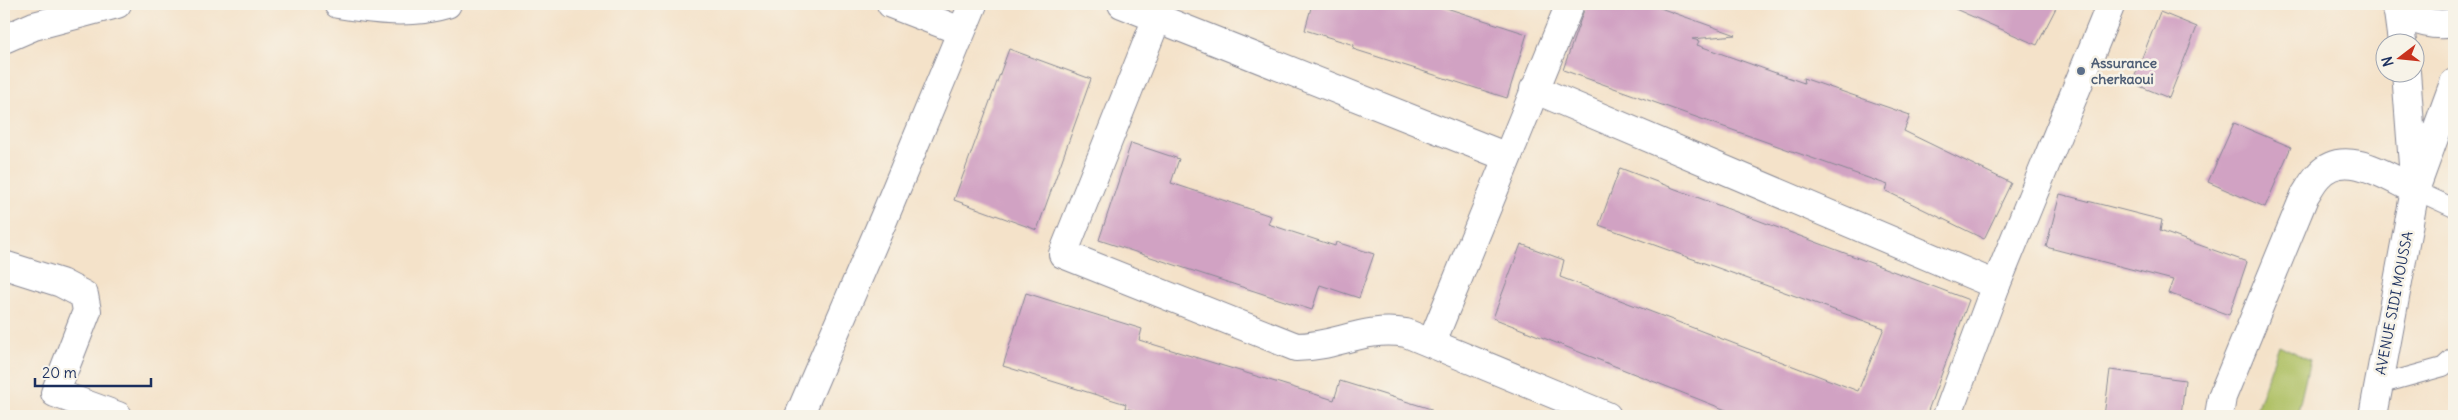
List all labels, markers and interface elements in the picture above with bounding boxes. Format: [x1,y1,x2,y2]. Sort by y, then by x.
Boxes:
north arrow [2376,32,2426,82]
place label: Assurance cherkaoui [2091,54,2157,88]
text: N [2378,54,2397,69]
marker: Assurance cherkaoui [2075,65,2087,77]
street label: AVENUE SIDI MOUSSA [2371,230,2417,376]
scale bar [35,355,151,387]
text: 20 m [42,363,77,382]

